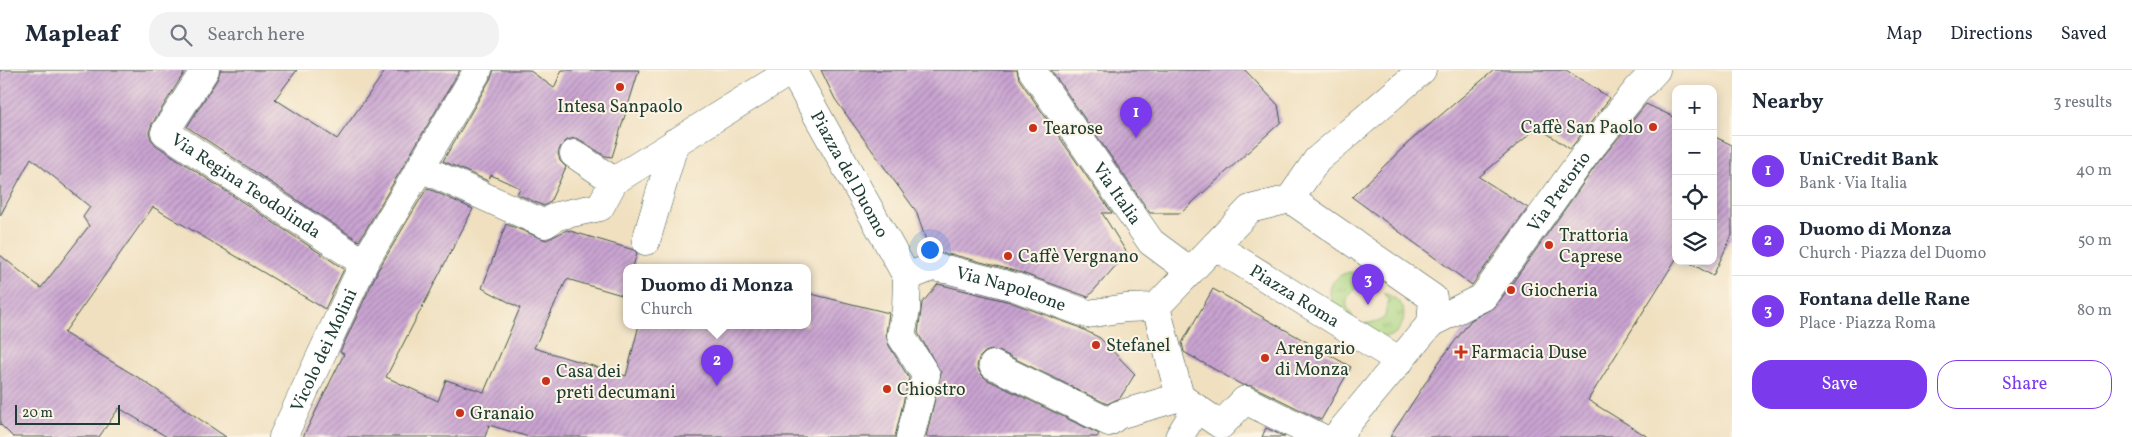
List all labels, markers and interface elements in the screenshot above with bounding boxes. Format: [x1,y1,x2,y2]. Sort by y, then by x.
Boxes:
search box [149,12,499,57]
text: Mapleaf [25,18,119,52]
icon: search [167,21,195,49]
text: Search here [207,22,305,48]
text: Map [1886,22,1922,47]
text: Directions [1950,22,2033,47]
text: Saved [2061,22,2107,47]
marker: Intesa Sanpaolo [614,81,626,93]
map controls [1672,85,1717,265]
button: + [1672,85,1717,130]
text: Nearby [1752,88,1823,117]
text: 3 results [2053,92,2112,114]
place label: Intesa Sanpaolo [557,95,683,120]
pin: 1 [1120,97,1152,138]
street label: Piazza del Duomo [803,107,894,243]
place label: Caffè San Paolo [1521,116,1643,141]
place label: Tearose [1043,117,1103,142]
marker: Caffè San Paolo [1647,121,1659,133]
marker: Tearose [1027,122,1039,134]
street label: Via Regina Teodolinda [165,128,325,245]
button: − [1672,130,1717,175]
street label: Via Pretorio [1522,147,1598,238]
text: UniCredit Bank [1799,147,1939,173]
street label: Via Italia [1086,158,1147,231]
text: 1 [1765,160,1771,182]
text: 40 m [2076,160,2112,182]
text: Bank · Via Italia [1799,173,1907,195]
button: locate [1672,175,1717,220]
text: Duomo di Monza [1799,217,1952,243]
button: layers [1672,220,1717,265]
place label: Trattoria Caprese [1559,224,1629,270]
text: 2 [1764,230,1772,252]
text: 50 m [2078,230,2112,252]
your location [917,237,943,263]
marker: Trattoria Caprese [1543,239,1555,251]
text: Church · Piazza del Duomo [1799,243,1986,265]
place label: Caffè Vergnano [1018,245,1139,270]
marker: Caffè Vergnano [1002,250,1014,262]
street label: Piazza Roma [1244,259,1344,334]
street label: Via Napoleone [953,261,1069,319]
popup [623,264,811,329]
pin: 3 [1352,264,1384,305]
text: Duomo di Monza [641,273,793,299]
place label: Giocheria [1521,279,1598,304]
marker: Giocheria [1505,284,1517,296]
street label: Vicolo dei Molini [285,285,364,416]
text: Fontana delle Rane [1799,287,1970,313]
text: Church [641,299,693,321]
text: 3 [1764,300,1772,322]
text: 80 m [2077,300,2112,322]
text: Place · Piazza Roma [1799,313,1936,335]
place label: Stefanel [1106,334,1170,359]
place label: Arengario di Monza [1275,337,1355,383]
marker: Stefanel [1090,339,1102,351]
place label: Farmacia Duse [1471,341,1587,366]
pin: 2 [701,345,733,386]
marker: Farmacia Duse [1455,346,1467,358]
marker: Arengario di Monza [1259,352,1271,364]
place label: Casa dei preti decumani [556,360,676,406]
button: Save [1752,360,1927,409]
button: Share [1937,360,2112,409]
marker: Casa dei preti decumani [540,375,552,387]
place label: Chiostro [897,378,966,403]
marker: Chiostro [881,383,893,395]
scale bar [15,402,120,425]
place label: Granaio [470,402,534,427]
text: 20 m [22,404,53,423]
marker: Granaio [454,407,466,419]

